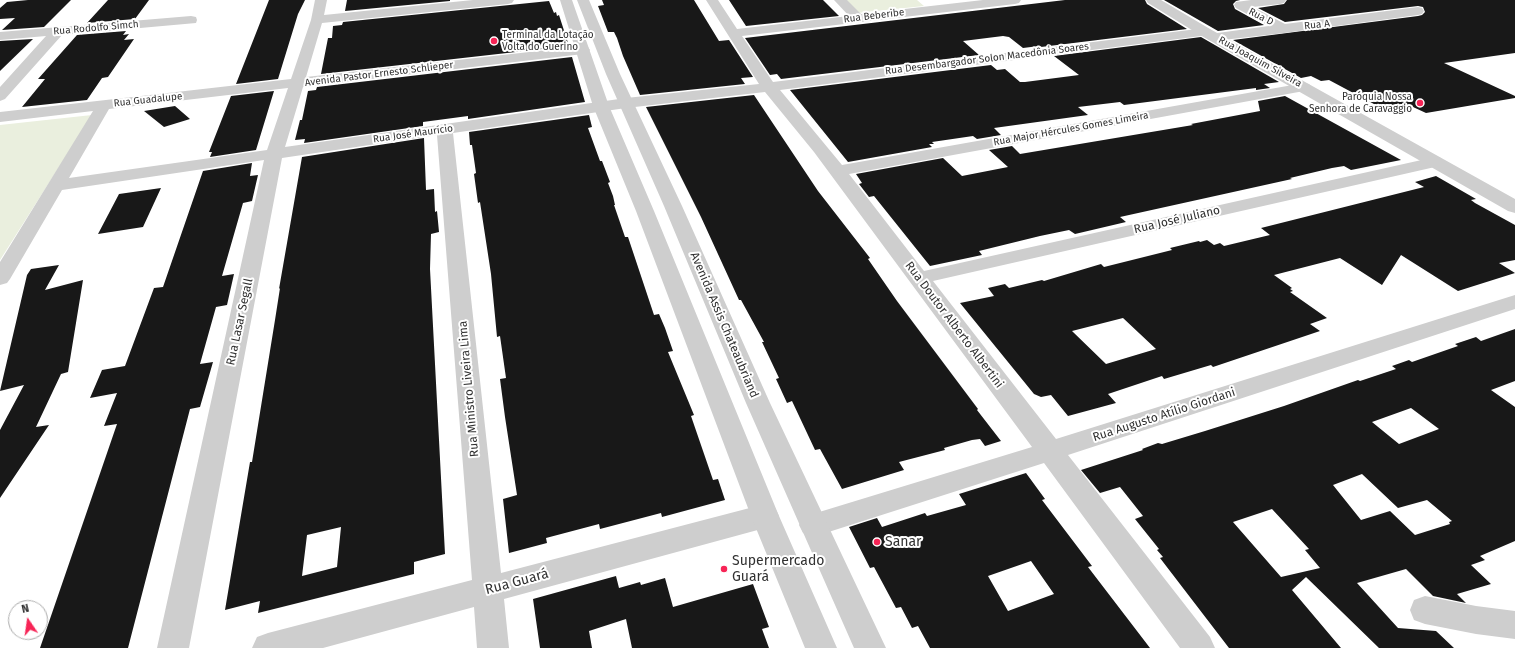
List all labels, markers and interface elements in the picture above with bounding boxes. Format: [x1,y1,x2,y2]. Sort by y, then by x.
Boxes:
street label: Rua Beberibe [843,6,905,26]
street label: Rua D [1247,6,1275,28]
street label: Rua A [1304,17,1330,33]
street label: Rua Rodolfo Simch [53,18,139,38]
place label: Terminal da Lotação Volta do Guerino [502,29,594,52]
street label: Rua Joaquim Silveira [1216,34,1304,90]
marker: Terminal da Lotação Volta do Guerino [489,36,499,46]
street label: Rua Desembargador Solon Macedônia Soares [885,41,1089,77]
street label: Avenida Pastor Ernesto Schlieper [304,59,454,89]
street label: Rua Guadalupe [113,90,183,110]
place label: Paróquia Nossa Senhora de Caravaggio [1309,91,1412,114]
marker: Paróquia Nossa Senhora de Caravaggio [1415,98,1425,108]
street label: Rua Major Hércules Gomes Limeira [993,109,1149,149]
street label: Rua José Maurício [372,122,454,146]
street label: Rua José Juliano [1132,203,1222,237]
street label: Avenida Assis Chateaubriand [687,250,761,400]
street label: Rua Doutor Alberto Albertini [902,259,1006,391]
street label: Rua Lasar Segall [224,277,256,367]
street label: Rua Ministro Liveira Lima [456,320,482,458]
street label: Rua Augusto Atílio Giordani [1091,385,1237,445]
place label: Sanar [885,534,921,550]
marker: Sanar [872,537,882,547]
place label: Supermercado Guará [732,553,824,586]
marker: Supermercado Guará [719,564,729,574]
street label: Rua Guará [483,565,551,599]
north arrow [8,600,48,640]
text: N [20,602,30,616]

